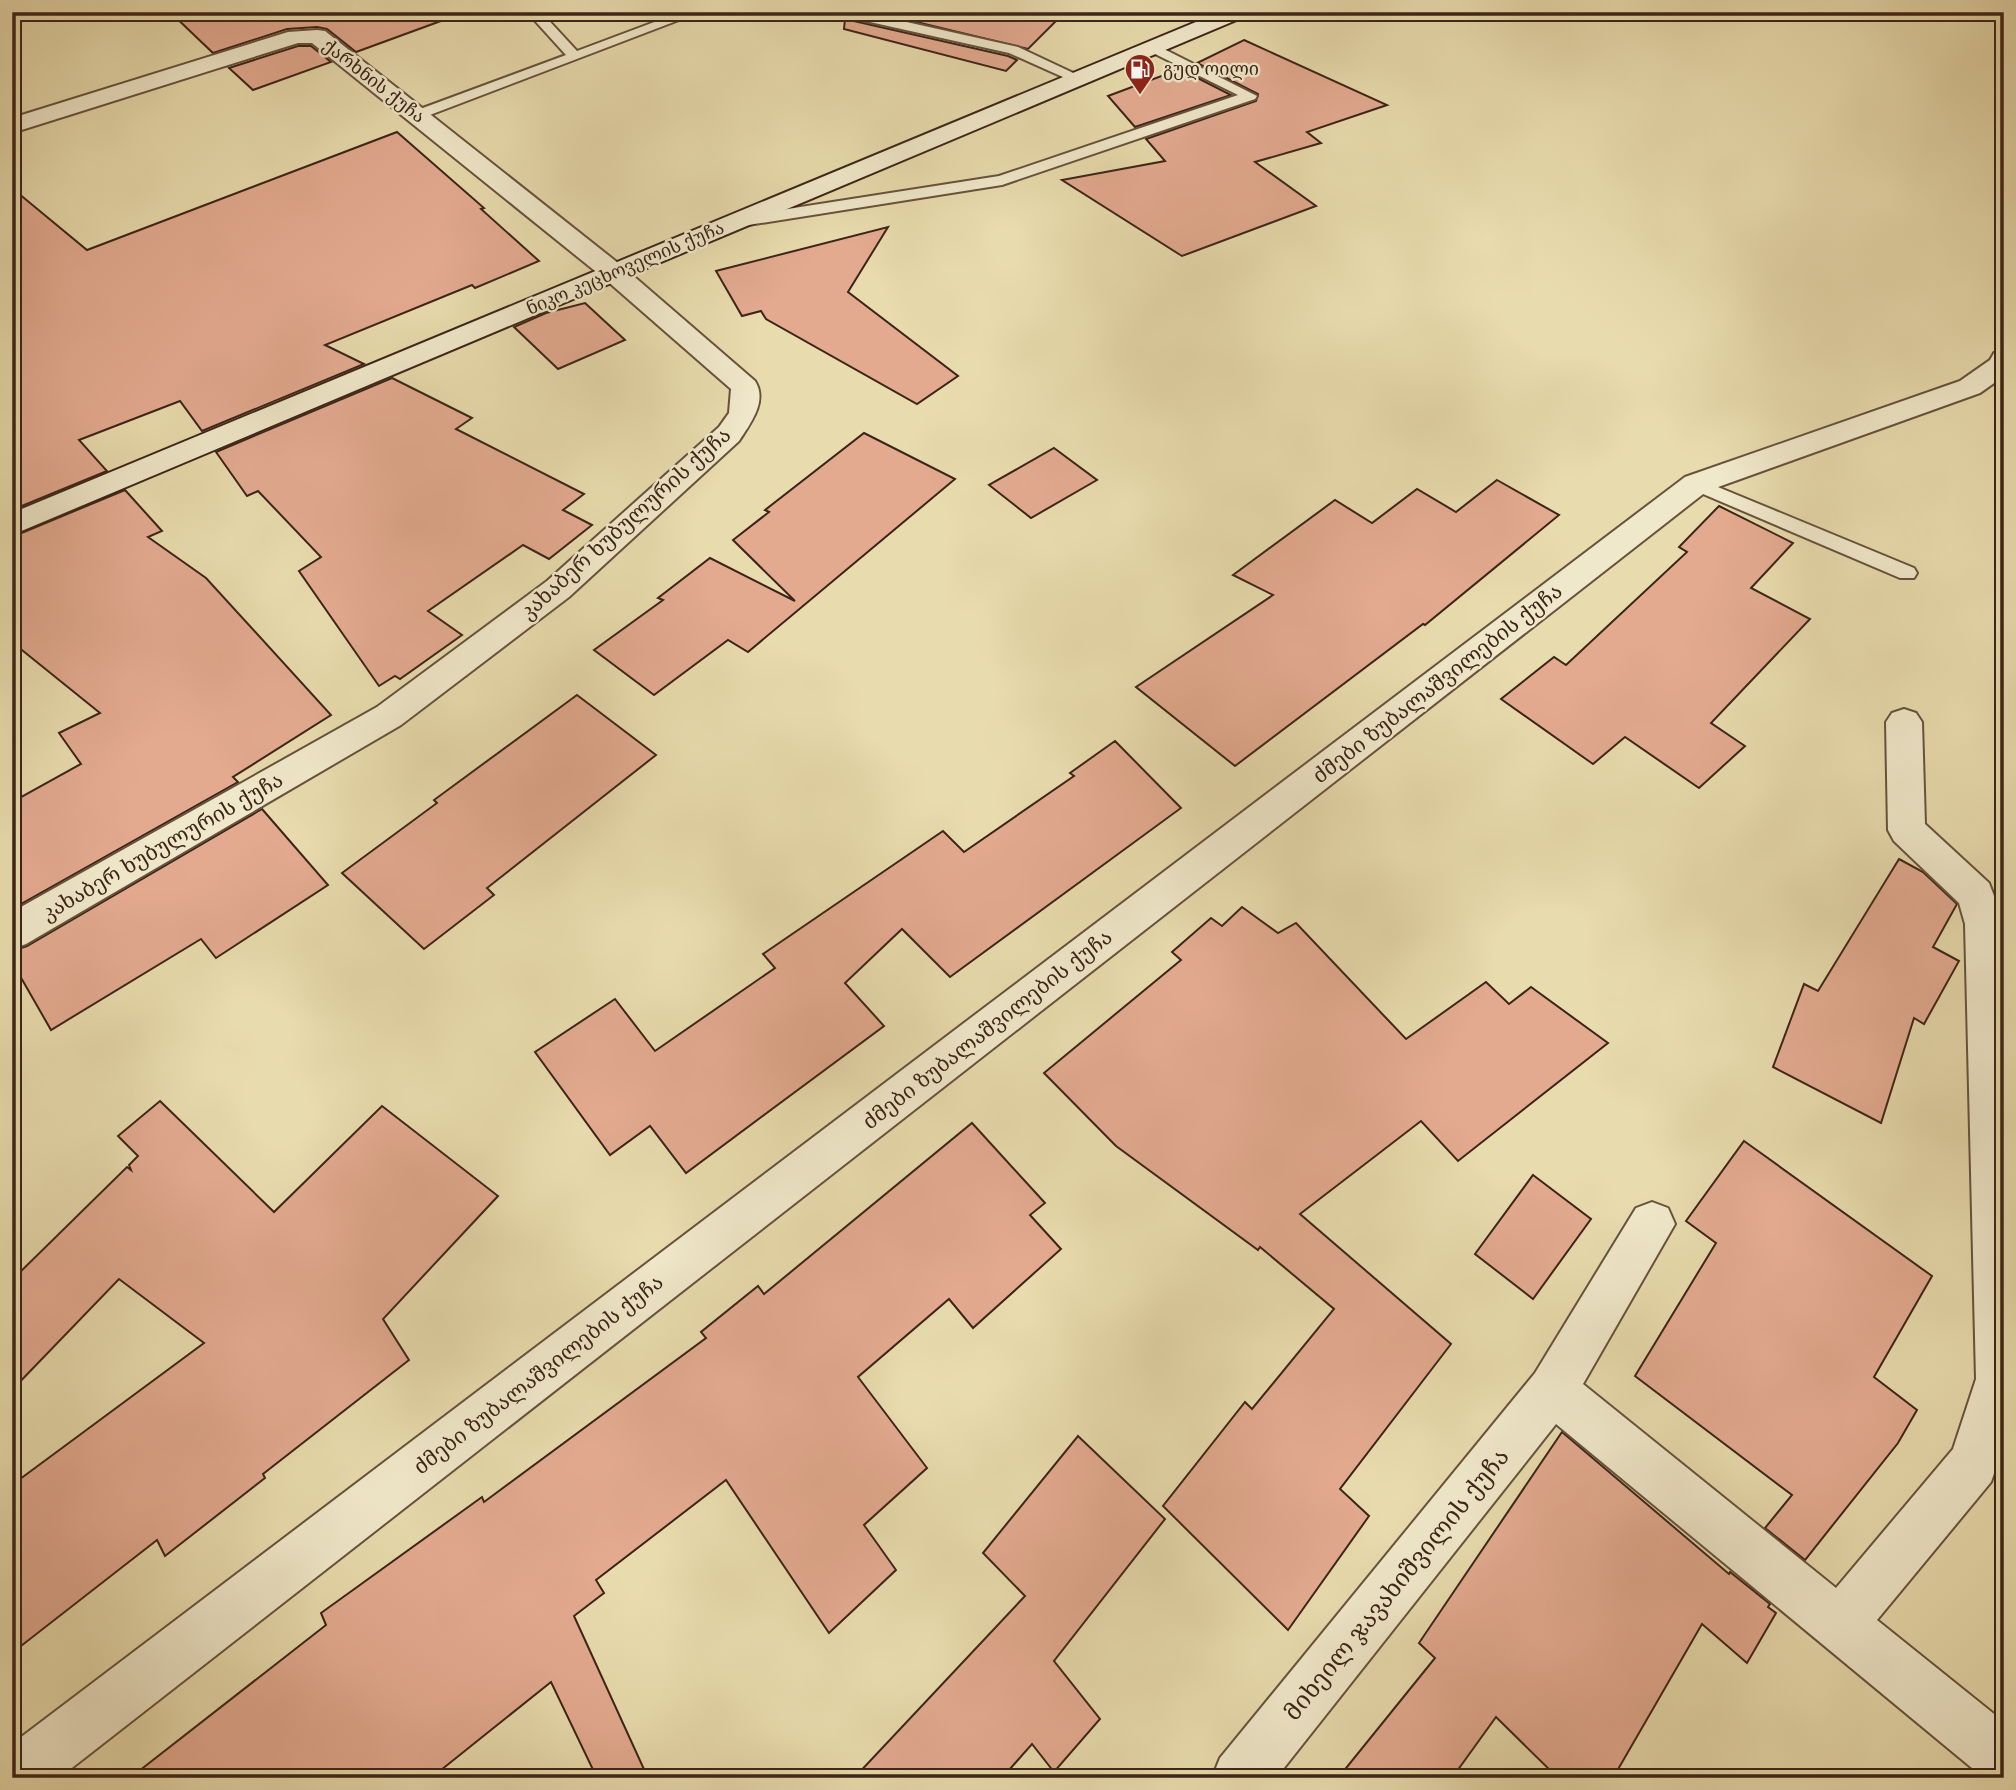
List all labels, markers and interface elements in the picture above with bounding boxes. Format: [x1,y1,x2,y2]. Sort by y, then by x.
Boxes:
street label: ქარხნის ქუჩა [319,34,429,128]
fuel station icon: გუდ ოილი [1123,52,1157,96]
place label: გუდ ოილი [1163,58,1259,80]
street label: ნიკო კეცხოველის ქუჩა [523,216,727,320]
street label: კახაბერ ხუბულურის ქუჩა [515,422,736,625]
street label: ძმები ზუბალაშვილების ქუჩა [1307,578,1567,789]
street label: კახაბერ ხუბულურის ქუჩა [37,767,288,926]
street label: ძმები ზუბალაშვილების ქუჩა [857,924,1117,1135]
street label: ძმები ზუბალაშვილების ქუჩა [408,1269,668,1480]
street label: მიხეილ ჯავახიშვილის ქუჩა [1277,1442,1515,1726]

